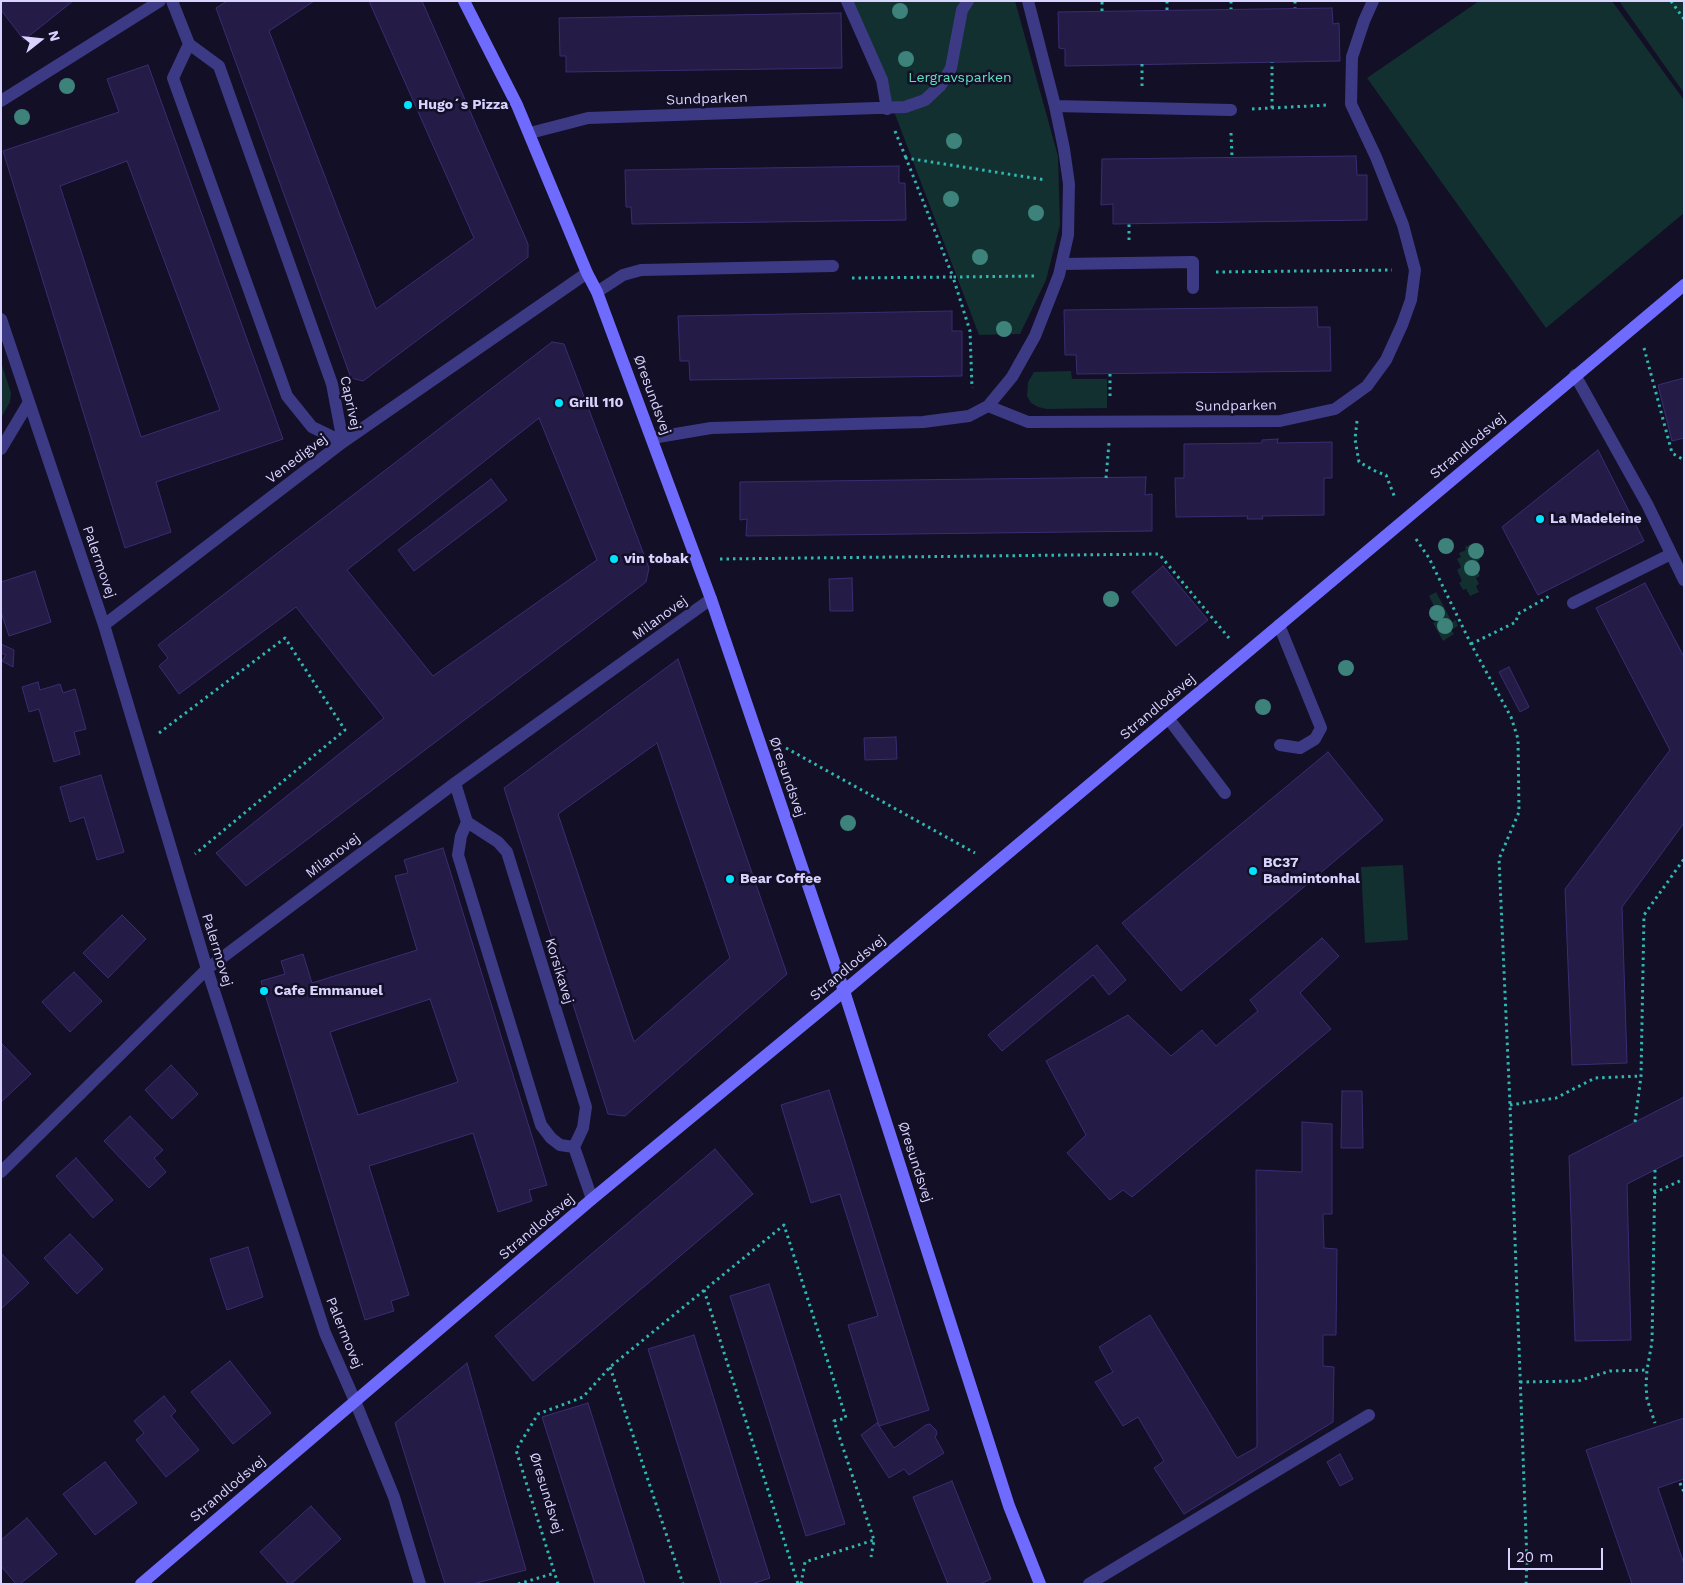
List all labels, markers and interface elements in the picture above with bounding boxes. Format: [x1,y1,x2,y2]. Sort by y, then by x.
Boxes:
north arrow [15,15,65,65]
text: N [45,29,64,43]
park label: Lergravsparken [908,70,1012,86]
street label: Sundparken [666,89,748,109]
place label: Hugo´s Pizza [418,97,508,113]
marker: Hugo´s Pizza [402,99,414,111]
street label: Øresundsvej [630,353,674,437]
street label: Caprivej [336,374,364,432]
place label: Grill 110 [569,395,623,411]
marker: Grill 110 [553,397,565,409]
street label: Sundparken [1195,397,1277,415]
street label: Strandlodsvej [1427,410,1509,482]
street label: Venedigvej [263,431,331,487]
place label: La Madeleine [1550,511,1642,527]
marker: La Madeleine [1534,513,1546,525]
street label: Palermovej [79,524,119,600]
place label: vin tobak [624,551,689,567]
marker: vin tobak [608,553,620,565]
street label: Milanovej [629,592,691,644]
street label: Strandlodsvej [1117,671,1199,743]
street label: Øresundsvej [765,735,809,819]
street label: Milanovej [302,830,364,882]
place label: BC37 Badmintonhal [1263,855,1360,888]
marker: BC37 Badmintonhal [1247,865,1259,877]
place label: Bear Coffee [740,871,821,887]
marker: Bear Coffee [724,873,736,885]
street label: Palermovej [198,912,236,988]
street label: Strandlodsvej [807,932,889,1004]
street label: Korsikavej [541,936,577,1006]
place label: Cafe Emmanuel [274,983,383,999]
marker: Cafe Emmanuel [258,985,270,997]
street label: Øresundsvej [894,1120,936,1204]
street label: Strandlodsvej [496,1191,578,1263]
street label: Palermovej [322,1295,366,1371]
street label: Øresundsvej [526,1451,566,1535]
street label: Strandlodsvej [187,1453,269,1525]
scale bar [1510,1538,1605,1570]
text: 20 m [1516,1548,1554,1566]

